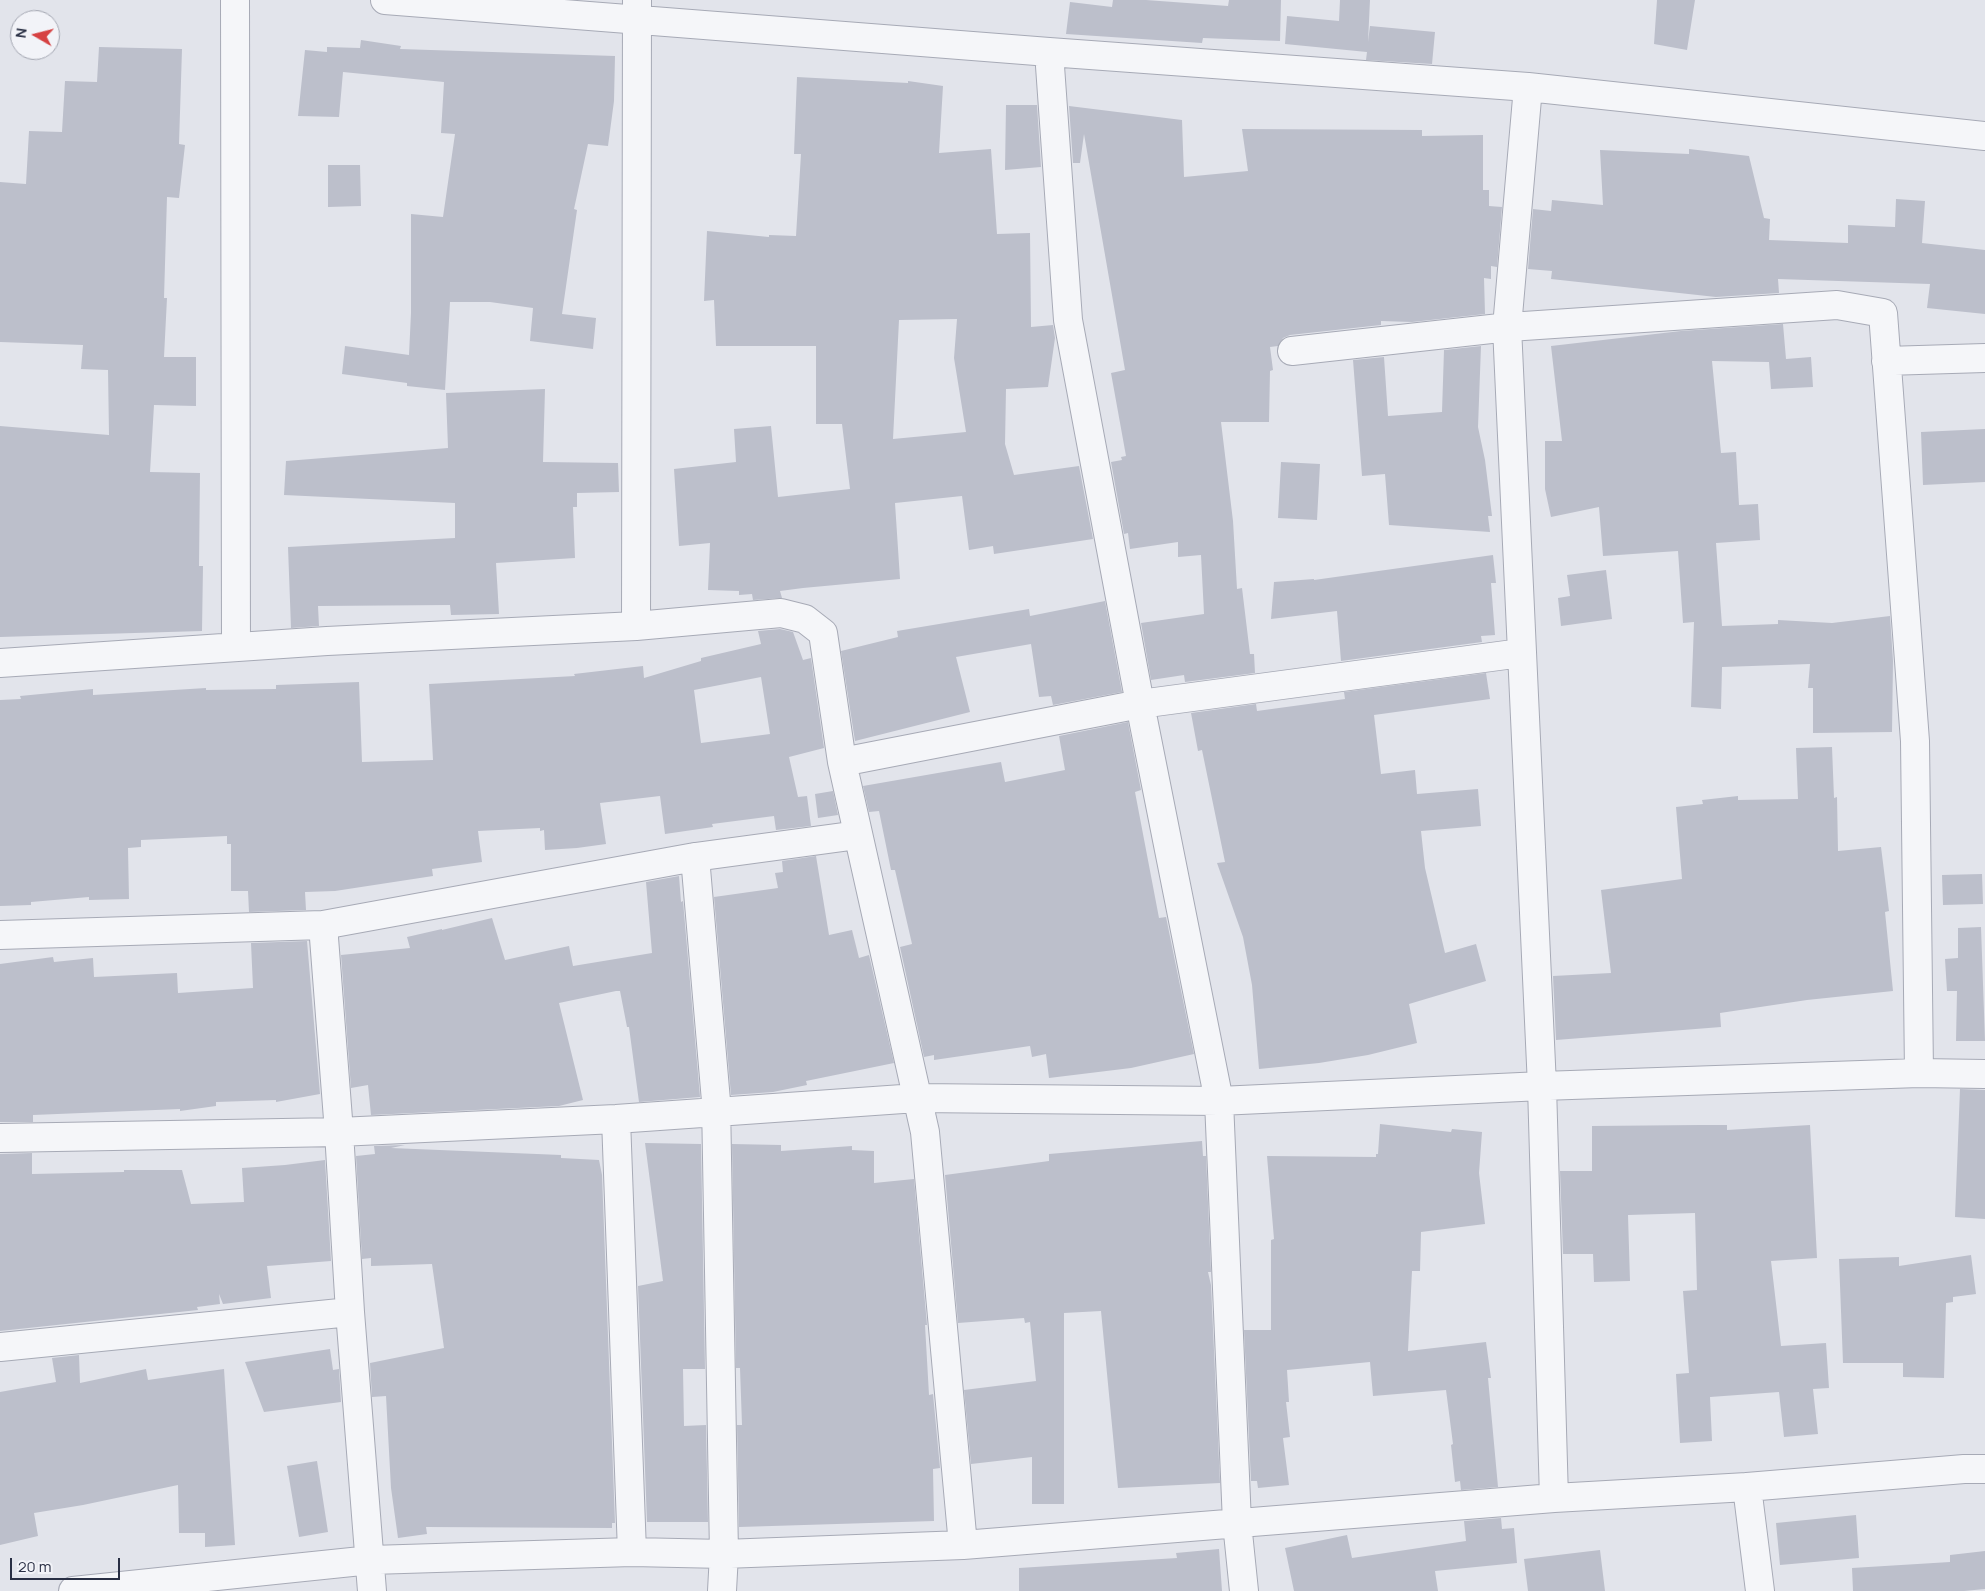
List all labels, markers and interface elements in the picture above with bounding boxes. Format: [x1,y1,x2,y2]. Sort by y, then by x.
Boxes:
north arrow [10,10,60,60]
text: N [11,27,31,39]
scale bar [12,1548,122,1580]
text: 20 m [18,1556,51,1577]

